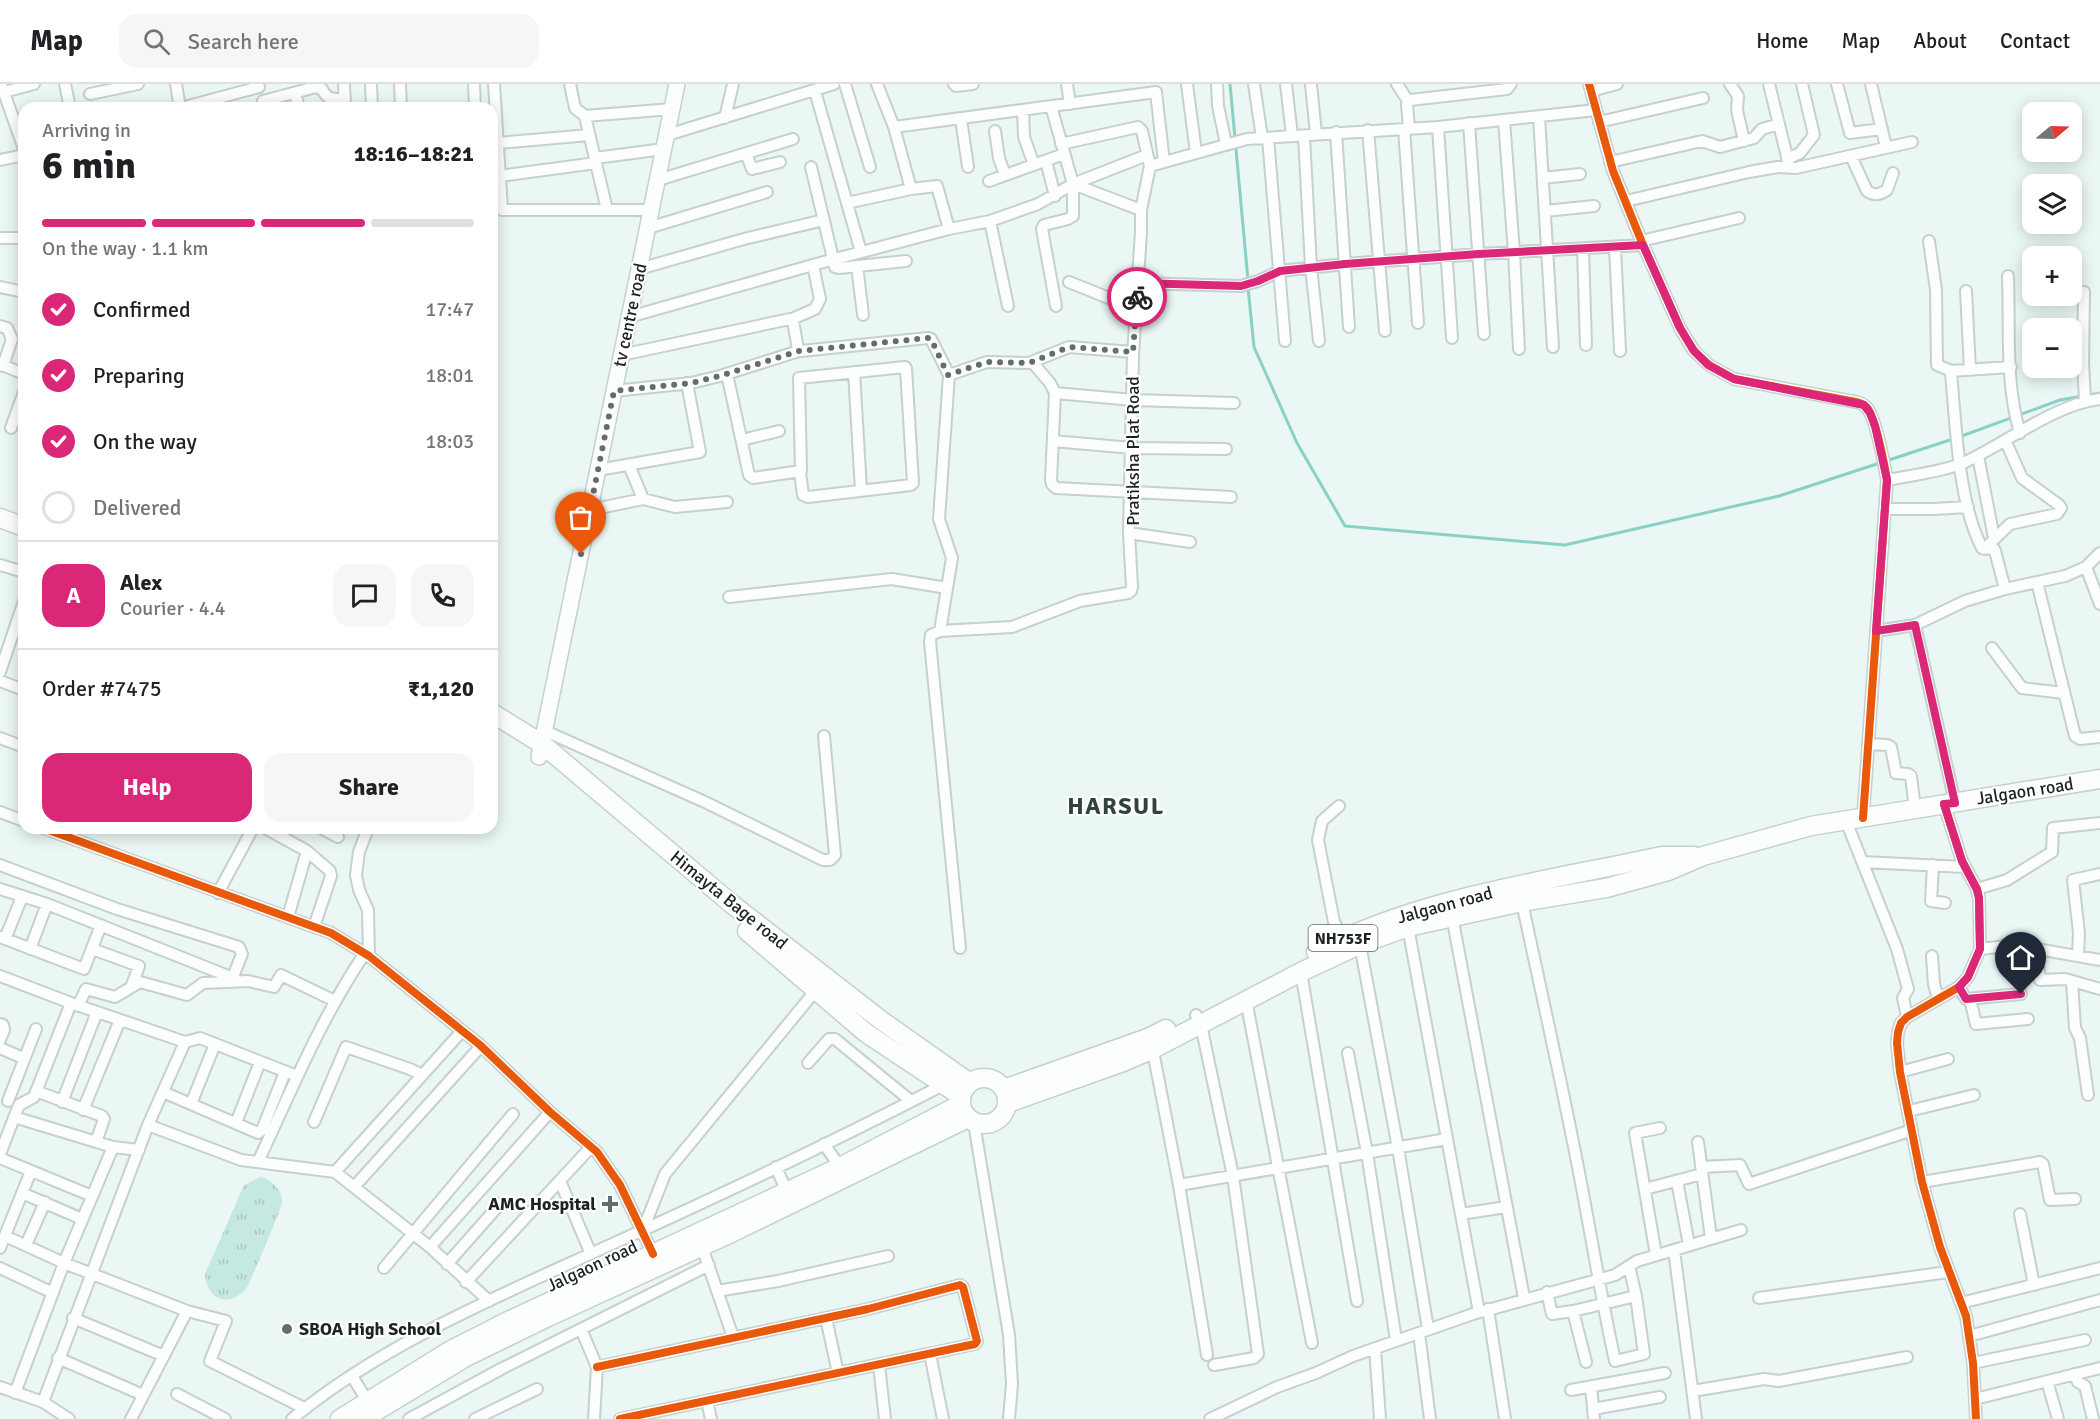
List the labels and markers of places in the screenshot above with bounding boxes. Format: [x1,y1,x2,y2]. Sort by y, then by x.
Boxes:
pin [555,492,606,554]
pin [1995,932,2046,994]
place label: AMC Hospital [488,1193,596,1215]
marker: AMC Hospital [601,1195,619,1213]
place label: SBOA High School [299,1318,441,1340]
marker: SBOA High School [280,1322,294,1336]

